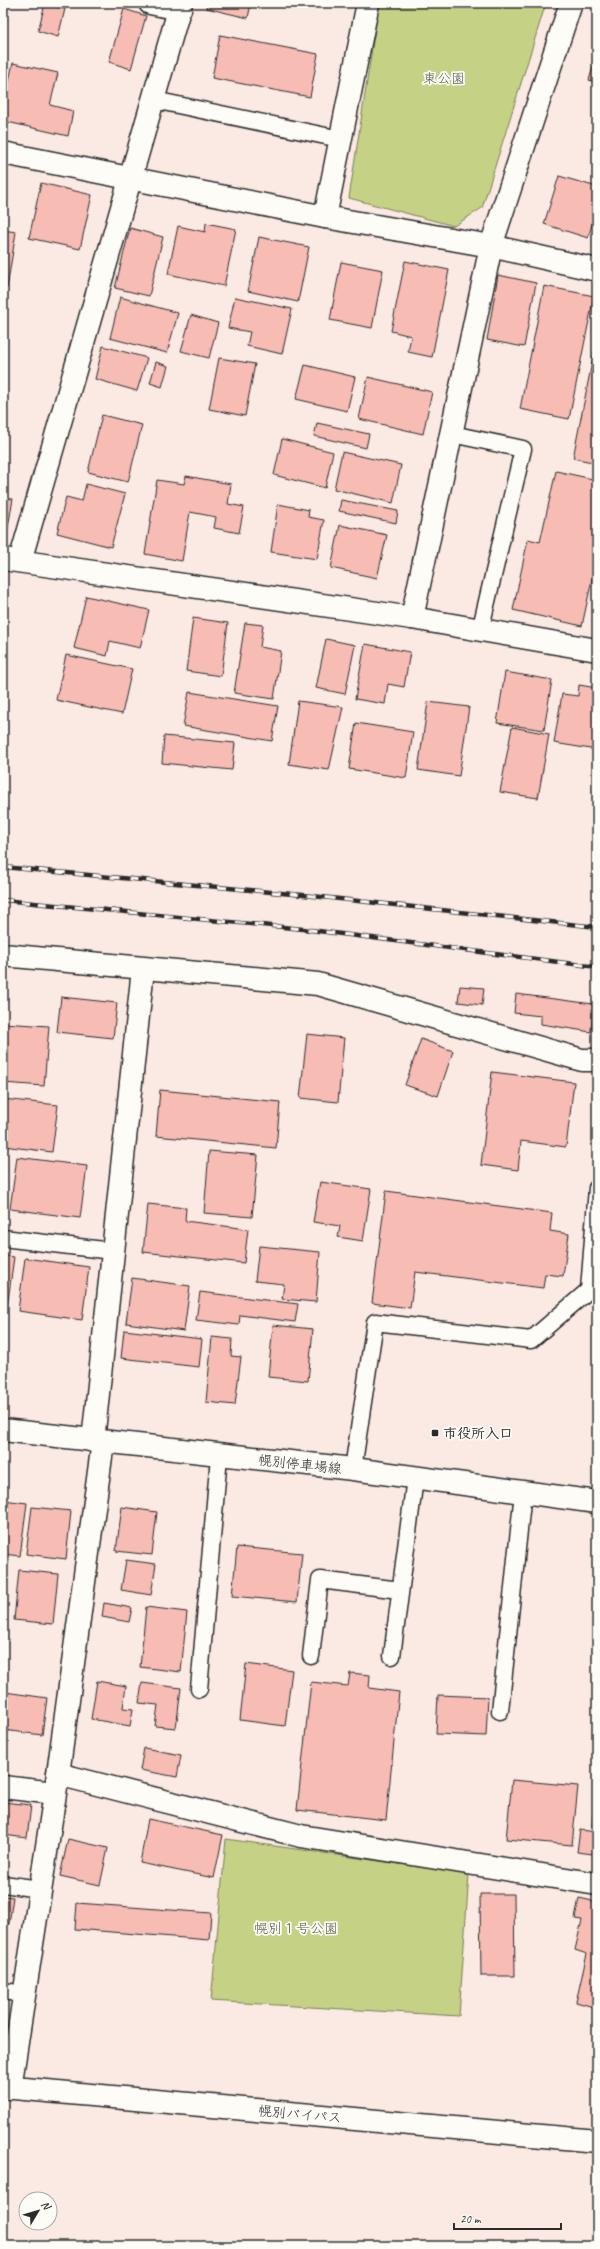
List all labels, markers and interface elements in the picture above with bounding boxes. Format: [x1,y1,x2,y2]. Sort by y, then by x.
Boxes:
park label: 東公園 [423,70,465,87]
place label: 市役所入口 [443,1425,513,1442]
marker: 市役所入口 [430,1428,440,1438]
street label: 幌別停車場線 [257,1452,343,1477]
park label: 幌別１号公園 [254,1920,338,1937]
street label: 幌別バイパス [258,2102,342,2127]
north arrow [18,2191,58,2231]
text: N [38,2198,55,2214]
scale bar [454,2205,561,2231]
text: 20 m [460,2211,482,2227]

